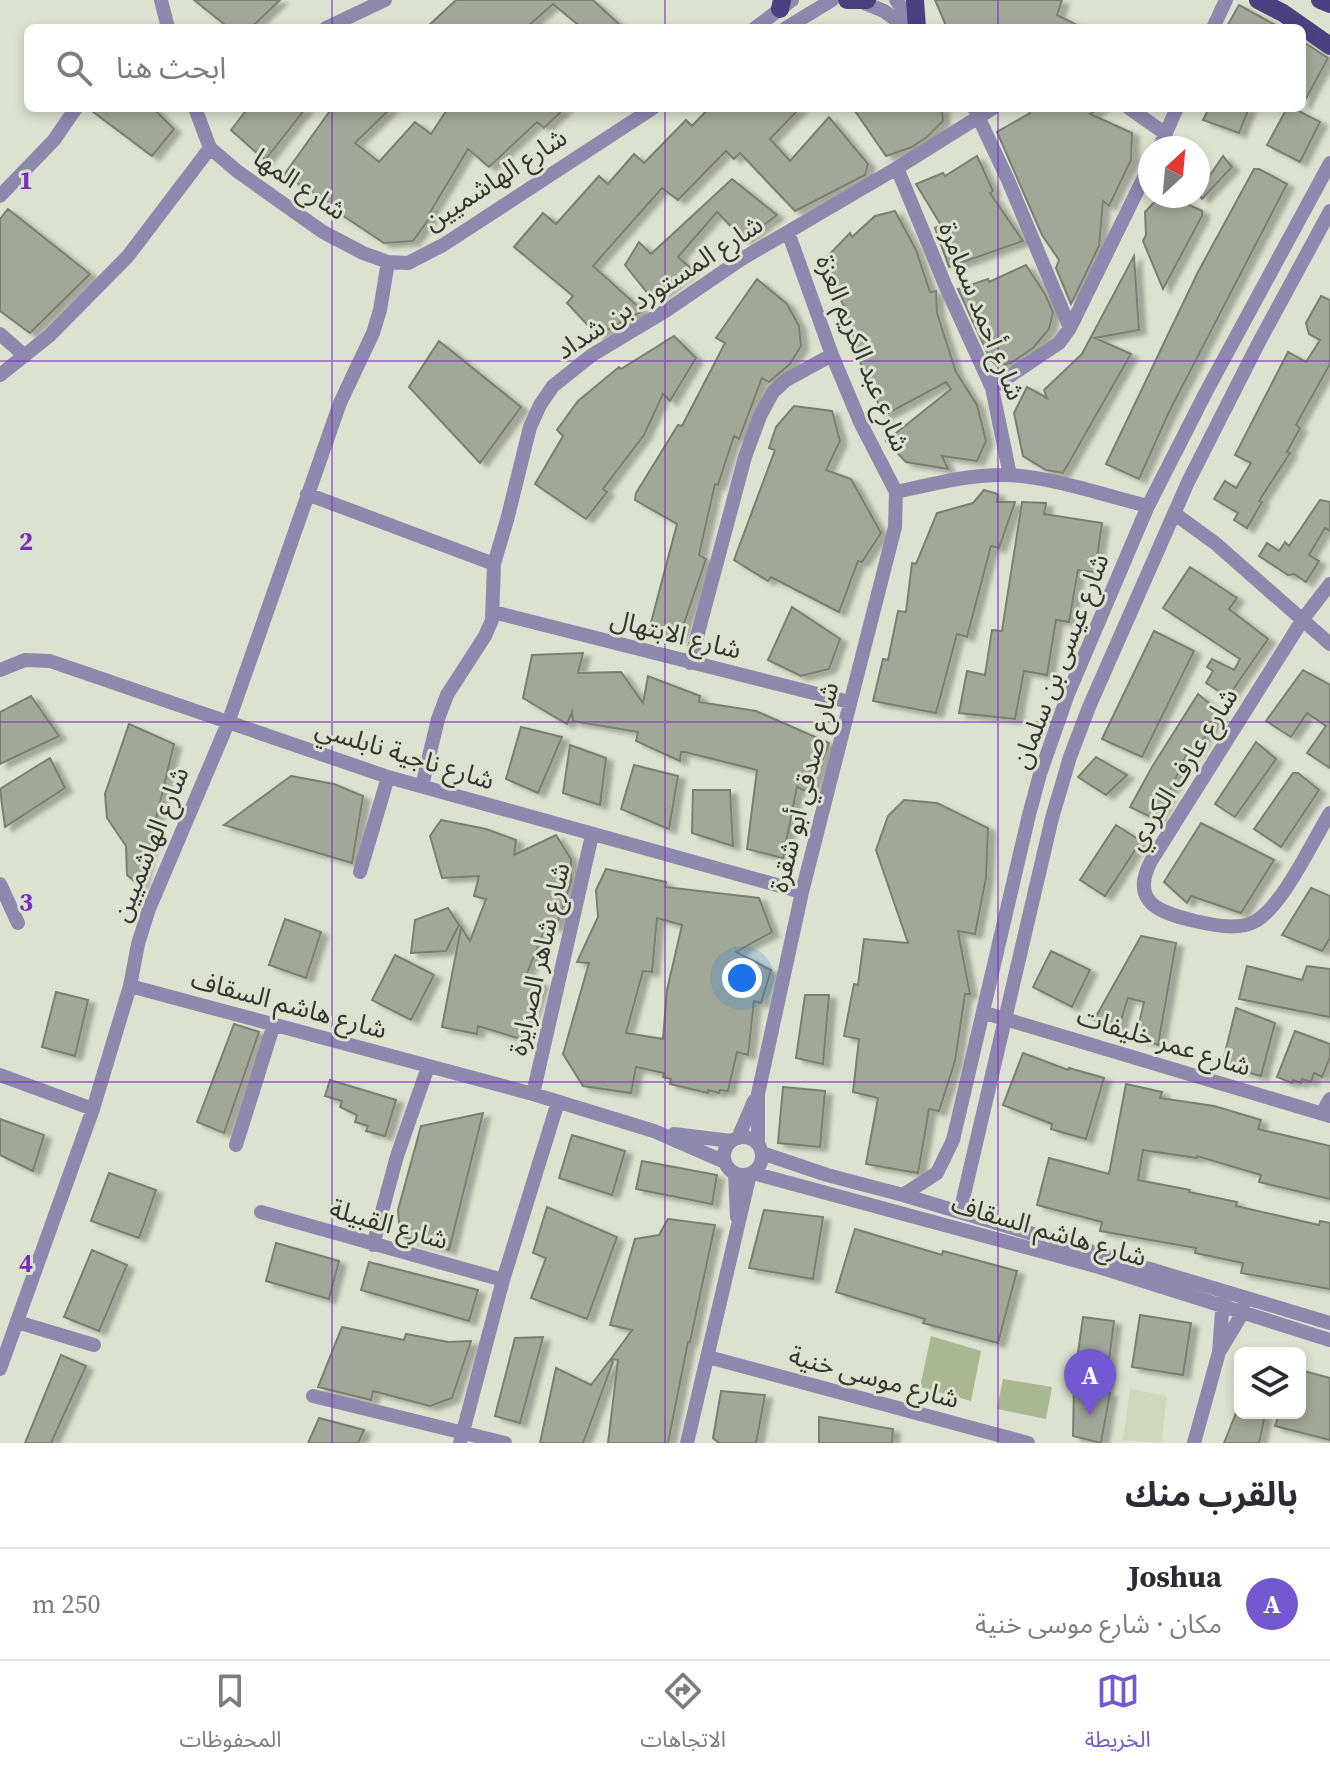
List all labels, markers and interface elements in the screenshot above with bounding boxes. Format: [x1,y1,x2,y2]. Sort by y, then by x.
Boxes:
search box [24,24,1306,112]
icon: search [52,46,96,90]
text: ابحث هنا [116,47,226,88]
street label: شارع الهاشميين [416,119,574,240]
north arrow [1138,136,1210,208]
street label: شارع المها [246,140,354,229]
text: 1 [19,162,33,198]
street label: شارع المستورد بن شداد [548,206,770,369]
street label: شارع أحمد سمامرة [929,216,1034,406]
street label: شارع عبد الكريم العزة [805,249,919,457]
text: 2 [19,523,33,559]
street label: شارع عيسى بن سلمان [1002,548,1118,774]
street label: شارع الابتهال [607,600,745,669]
street label: شارع صدقي أبو شقرة [760,678,849,896]
street label: شارع عارف الكردي [1118,681,1248,858]
street label: شارع ناجية نابلسي [310,710,499,800]
street label: شارع الهاشميين [103,761,198,927]
street label: شارع شاهر الصرايرة [499,859,580,1059]
text: 3 [19,884,33,920]
your location [722,958,762,998]
street label: شارع هاشم السقاف [187,961,391,1049]
street label: شارع عمر خليفات [1072,997,1255,1086]
street label: شارع هاشم السقاف [947,1185,1151,1277]
street label: شارع القبيلة [325,1190,452,1259]
text: 4 [19,1245,33,1281]
street label: شارع موسى خنية [785,1337,963,1418]
map controls [1234,1347,1306,1419]
button: layers [1234,1347,1306,1419]
pin: A [1064,1349,1116,1415]
text: بالقرب منك [1125,1471,1298,1517]
text: Joshua [1128,1556,1222,1597]
text: 250 m [32,1586,101,1622]
text: A [1263,1586,1281,1622]
text: مكان · شارع موسى خنية [975,1606,1222,1642]
tab: المحفوظات [179,1669,281,1763]
tab: الاتجاهات [640,1669,726,1763]
tab: الخريطة [1085,1669,1151,1763]

